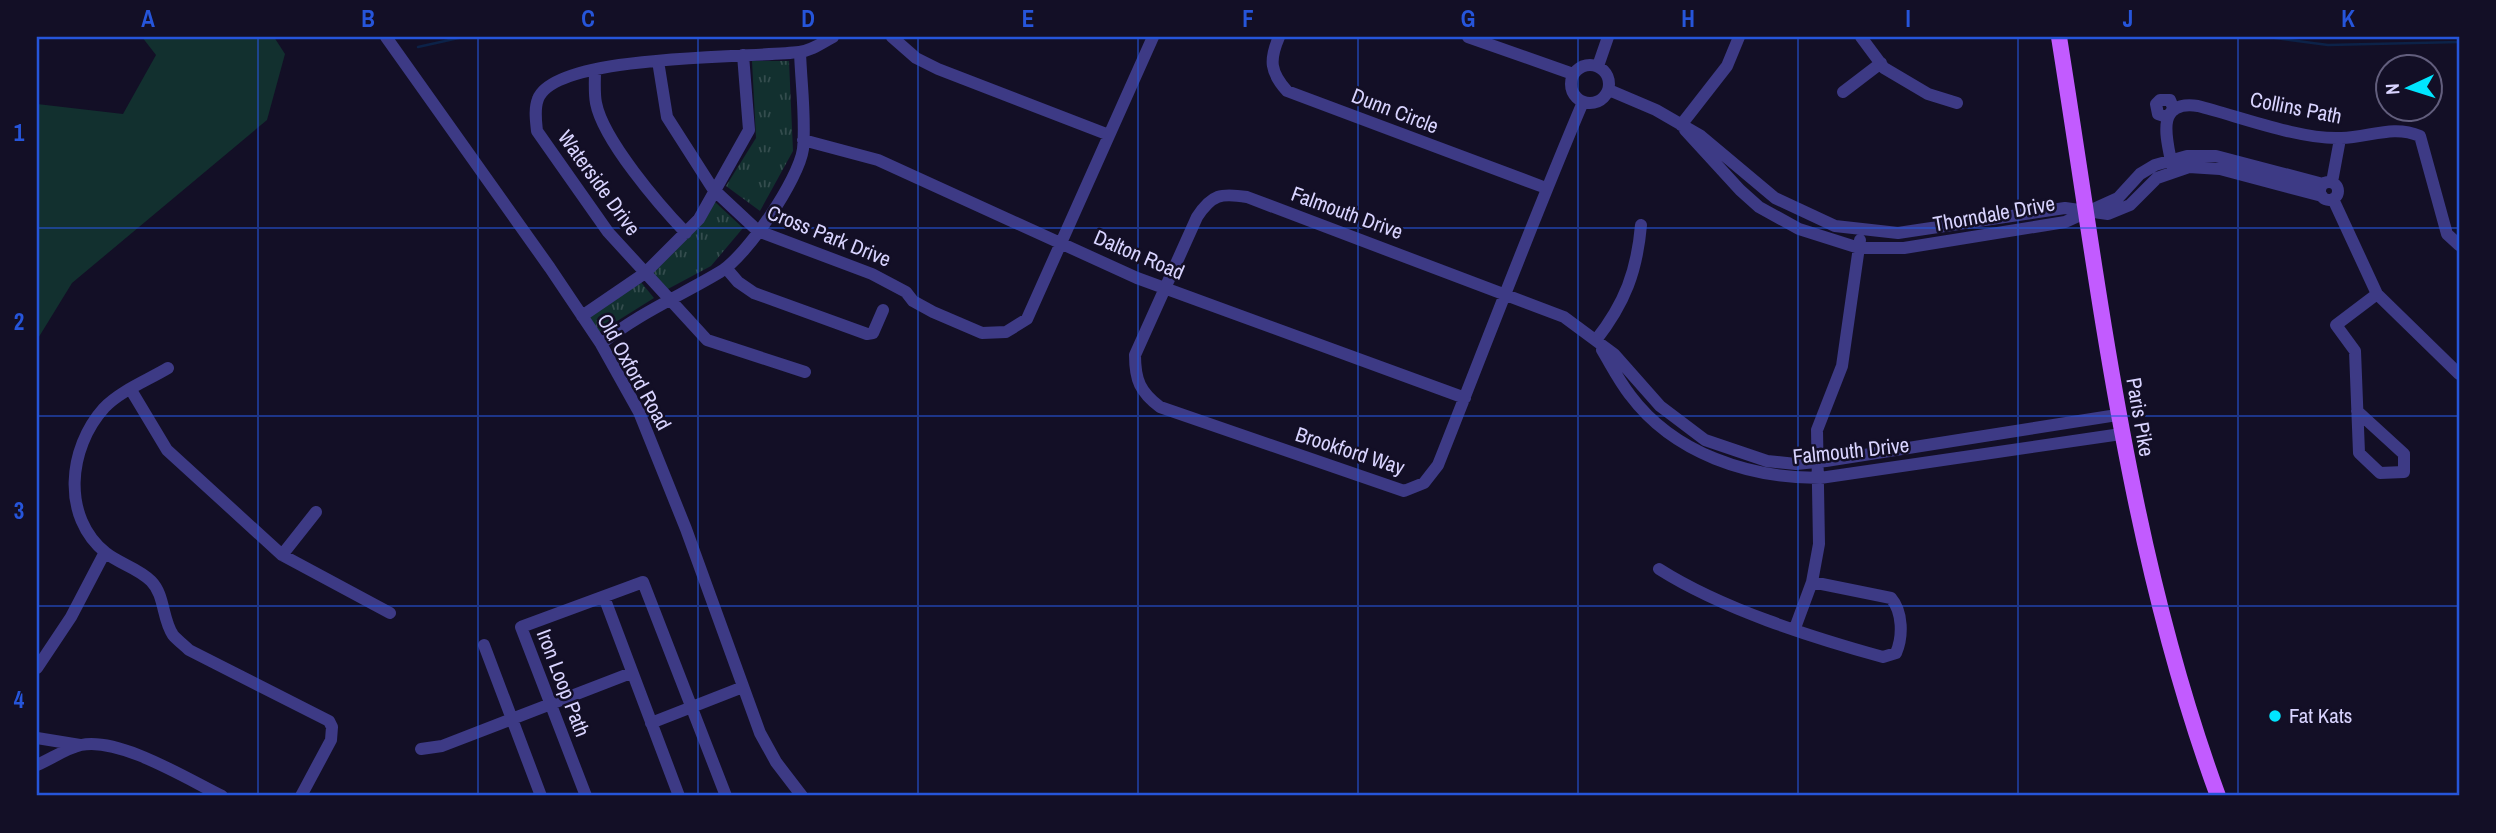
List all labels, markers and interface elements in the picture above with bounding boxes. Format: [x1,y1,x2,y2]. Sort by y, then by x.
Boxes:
text: A [141,3,155,34]
text: B [361,3,375,34]
text: C [581,3,595,34]
text: D [801,3,815,34]
text: E [1022,3,1034,34]
text: F [1242,3,1254,34]
text: G [1461,3,1475,34]
text: H [1681,3,1695,34]
text: I [1905,3,1911,34]
text: J [2123,3,2133,34]
text: K [2341,3,2355,34]
north arrow [2374,52,2444,122]
street label: Dunn Circle [1348,81,1443,140]
text: N [2379,83,2405,96]
street label: Collins Path [2248,84,2344,131]
text: 1 [14,117,25,148]
street label: Waterside Drive [551,124,648,241]
street label: Falmouth Drive [1287,179,1407,246]
street label: Thorndale Drive [1931,189,2057,239]
street label: Cross Park Drive [763,198,895,274]
street label: Dalton Road [1089,222,1189,287]
text: 2 [14,306,24,337]
street label: Old Oxford Road [590,308,678,435]
street label: Paris Pike [2119,375,2162,459]
street label: Brookford Way [1292,419,1409,482]
street label: Falmouth Drive [1791,430,1911,471]
text: 3 [14,495,24,526]
street label: Iron Loop Path [530,625,597,741]
text: 4 [14,684,25,715]
place label: Fat Kats [2289,701,2352,730]
marker: Fat Kats [2267,708,2283,724]

